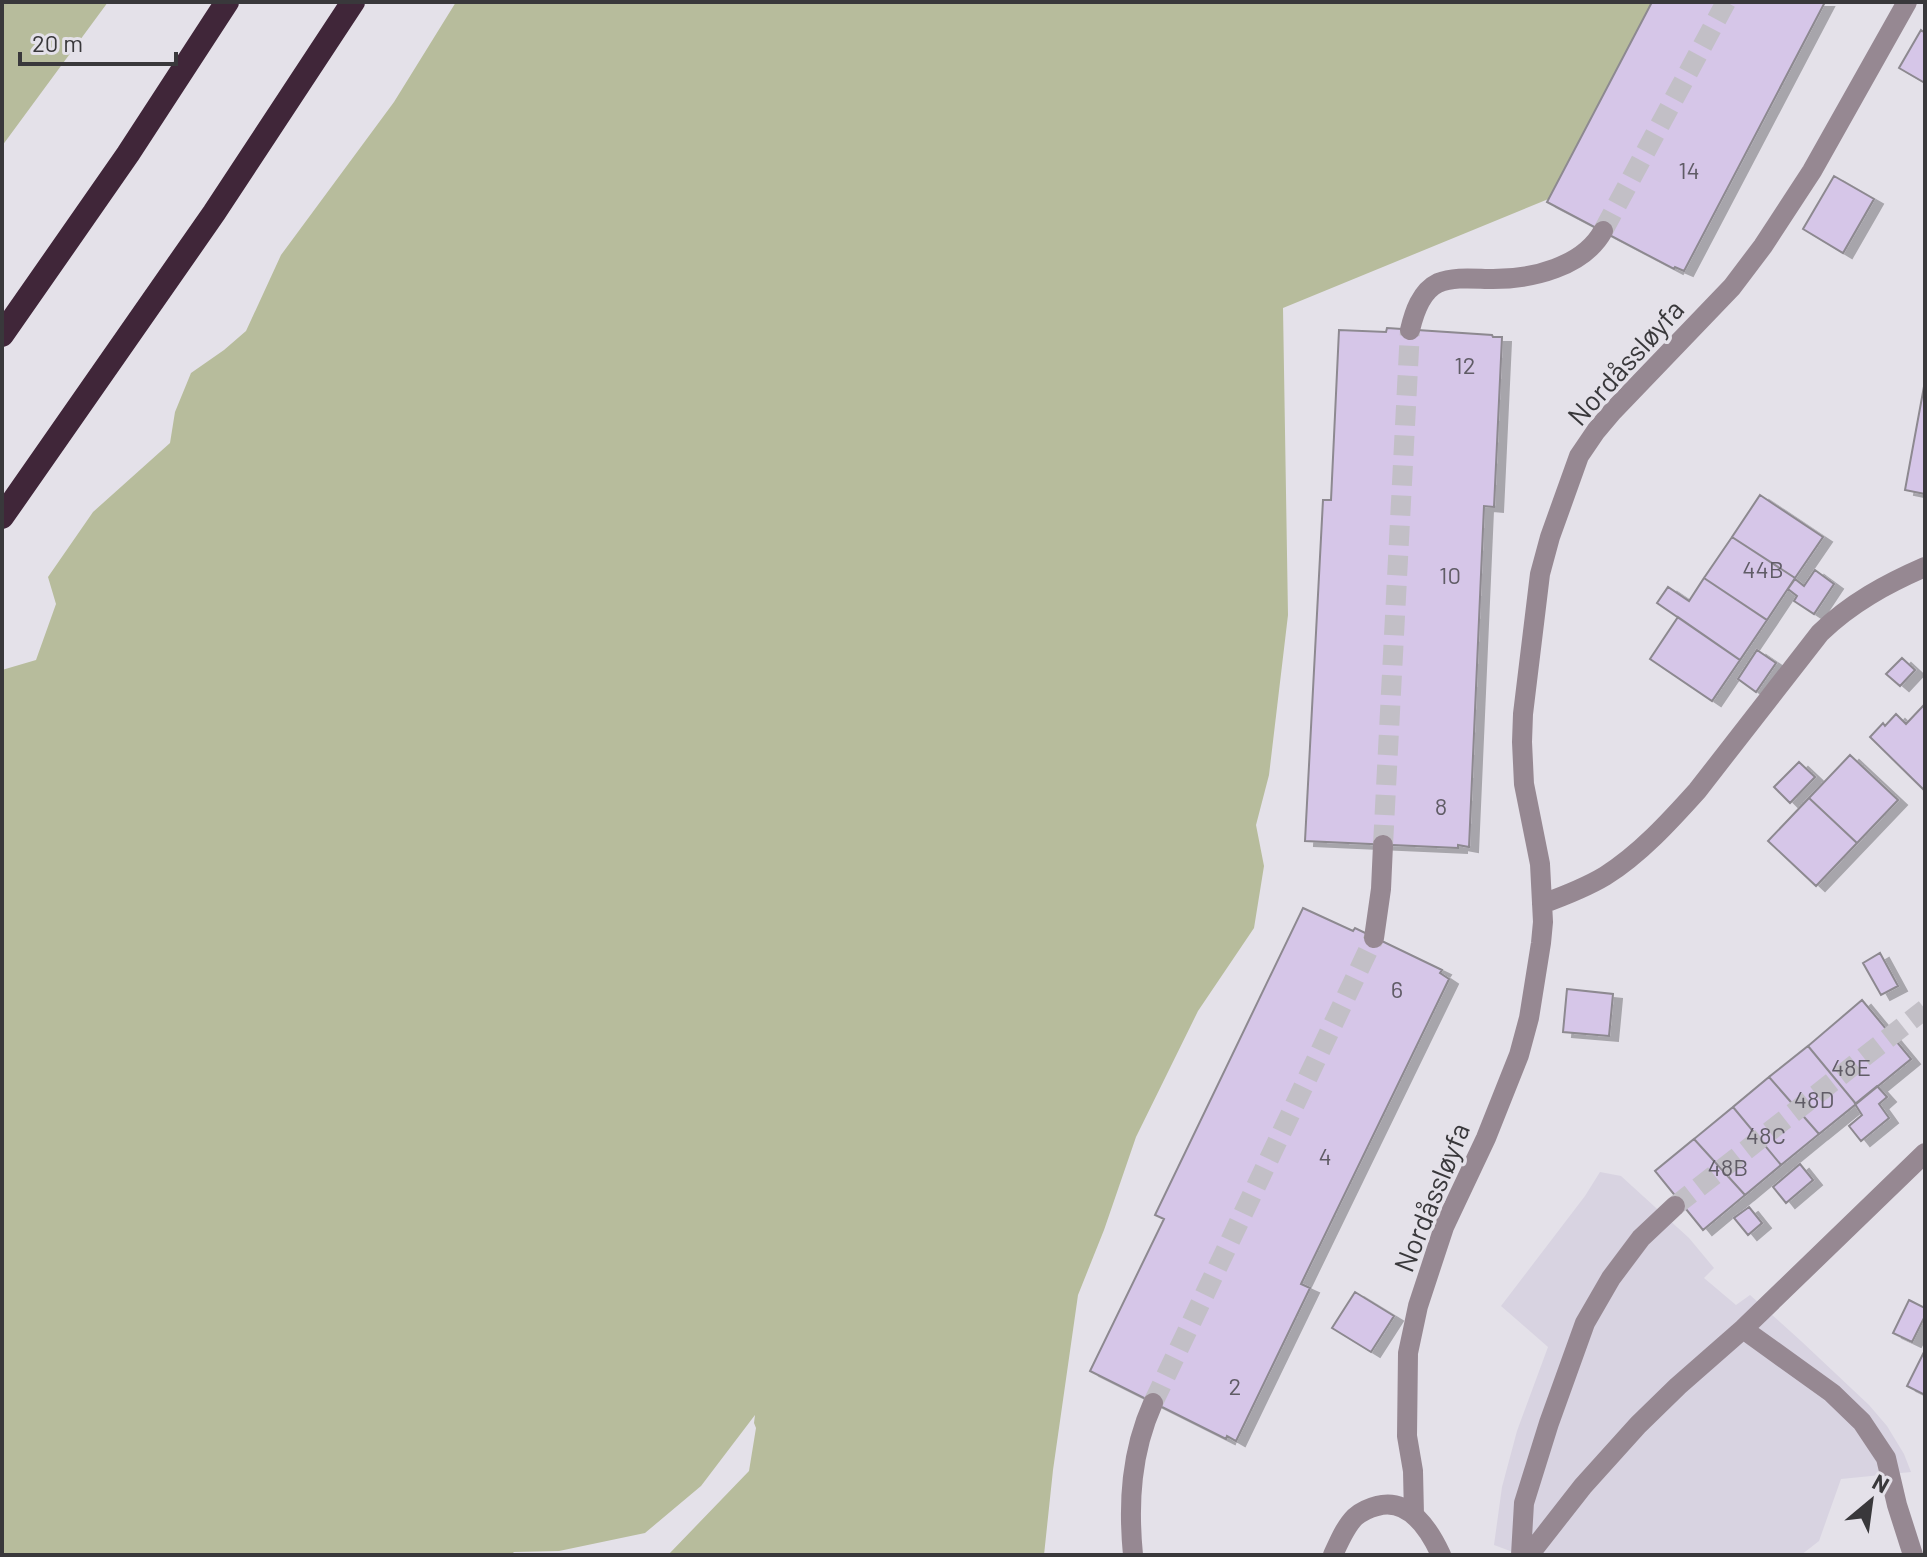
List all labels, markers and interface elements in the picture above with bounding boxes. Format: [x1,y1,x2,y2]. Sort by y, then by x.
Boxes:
scale bar [20,16,176,66]
text: 20 m [32,28,83,57]
house number: 14 [1678,155,1700,184]
street label: Nordåssløyfa [1560,292,1690,432]
house number: 12 [1454,350,1476,379]
house number: 44B [1742,554,1784,583]
house number: 10 [1439,560,1461,589]
house number: 8 [1435,791,1447,820]
house number: 6 [1391,974,1403,1003]
house number: 48E [1831,1052,1871,1081]
house number: 48D [1794,1084,1834,1113]
street label: Nordåssløyfa [1386,1118,1476,1276]
house number: 48C [1746,1120,1786,1149]
house number: 4 [1318,1141,1332,1170]
house number: 48B [1708,1152,1748,1181]
house number: 2 [1229,1371,1241,1400]
north arrow [1831,1461,1911,1541]
text: N [1868,1468,1894,1498]

